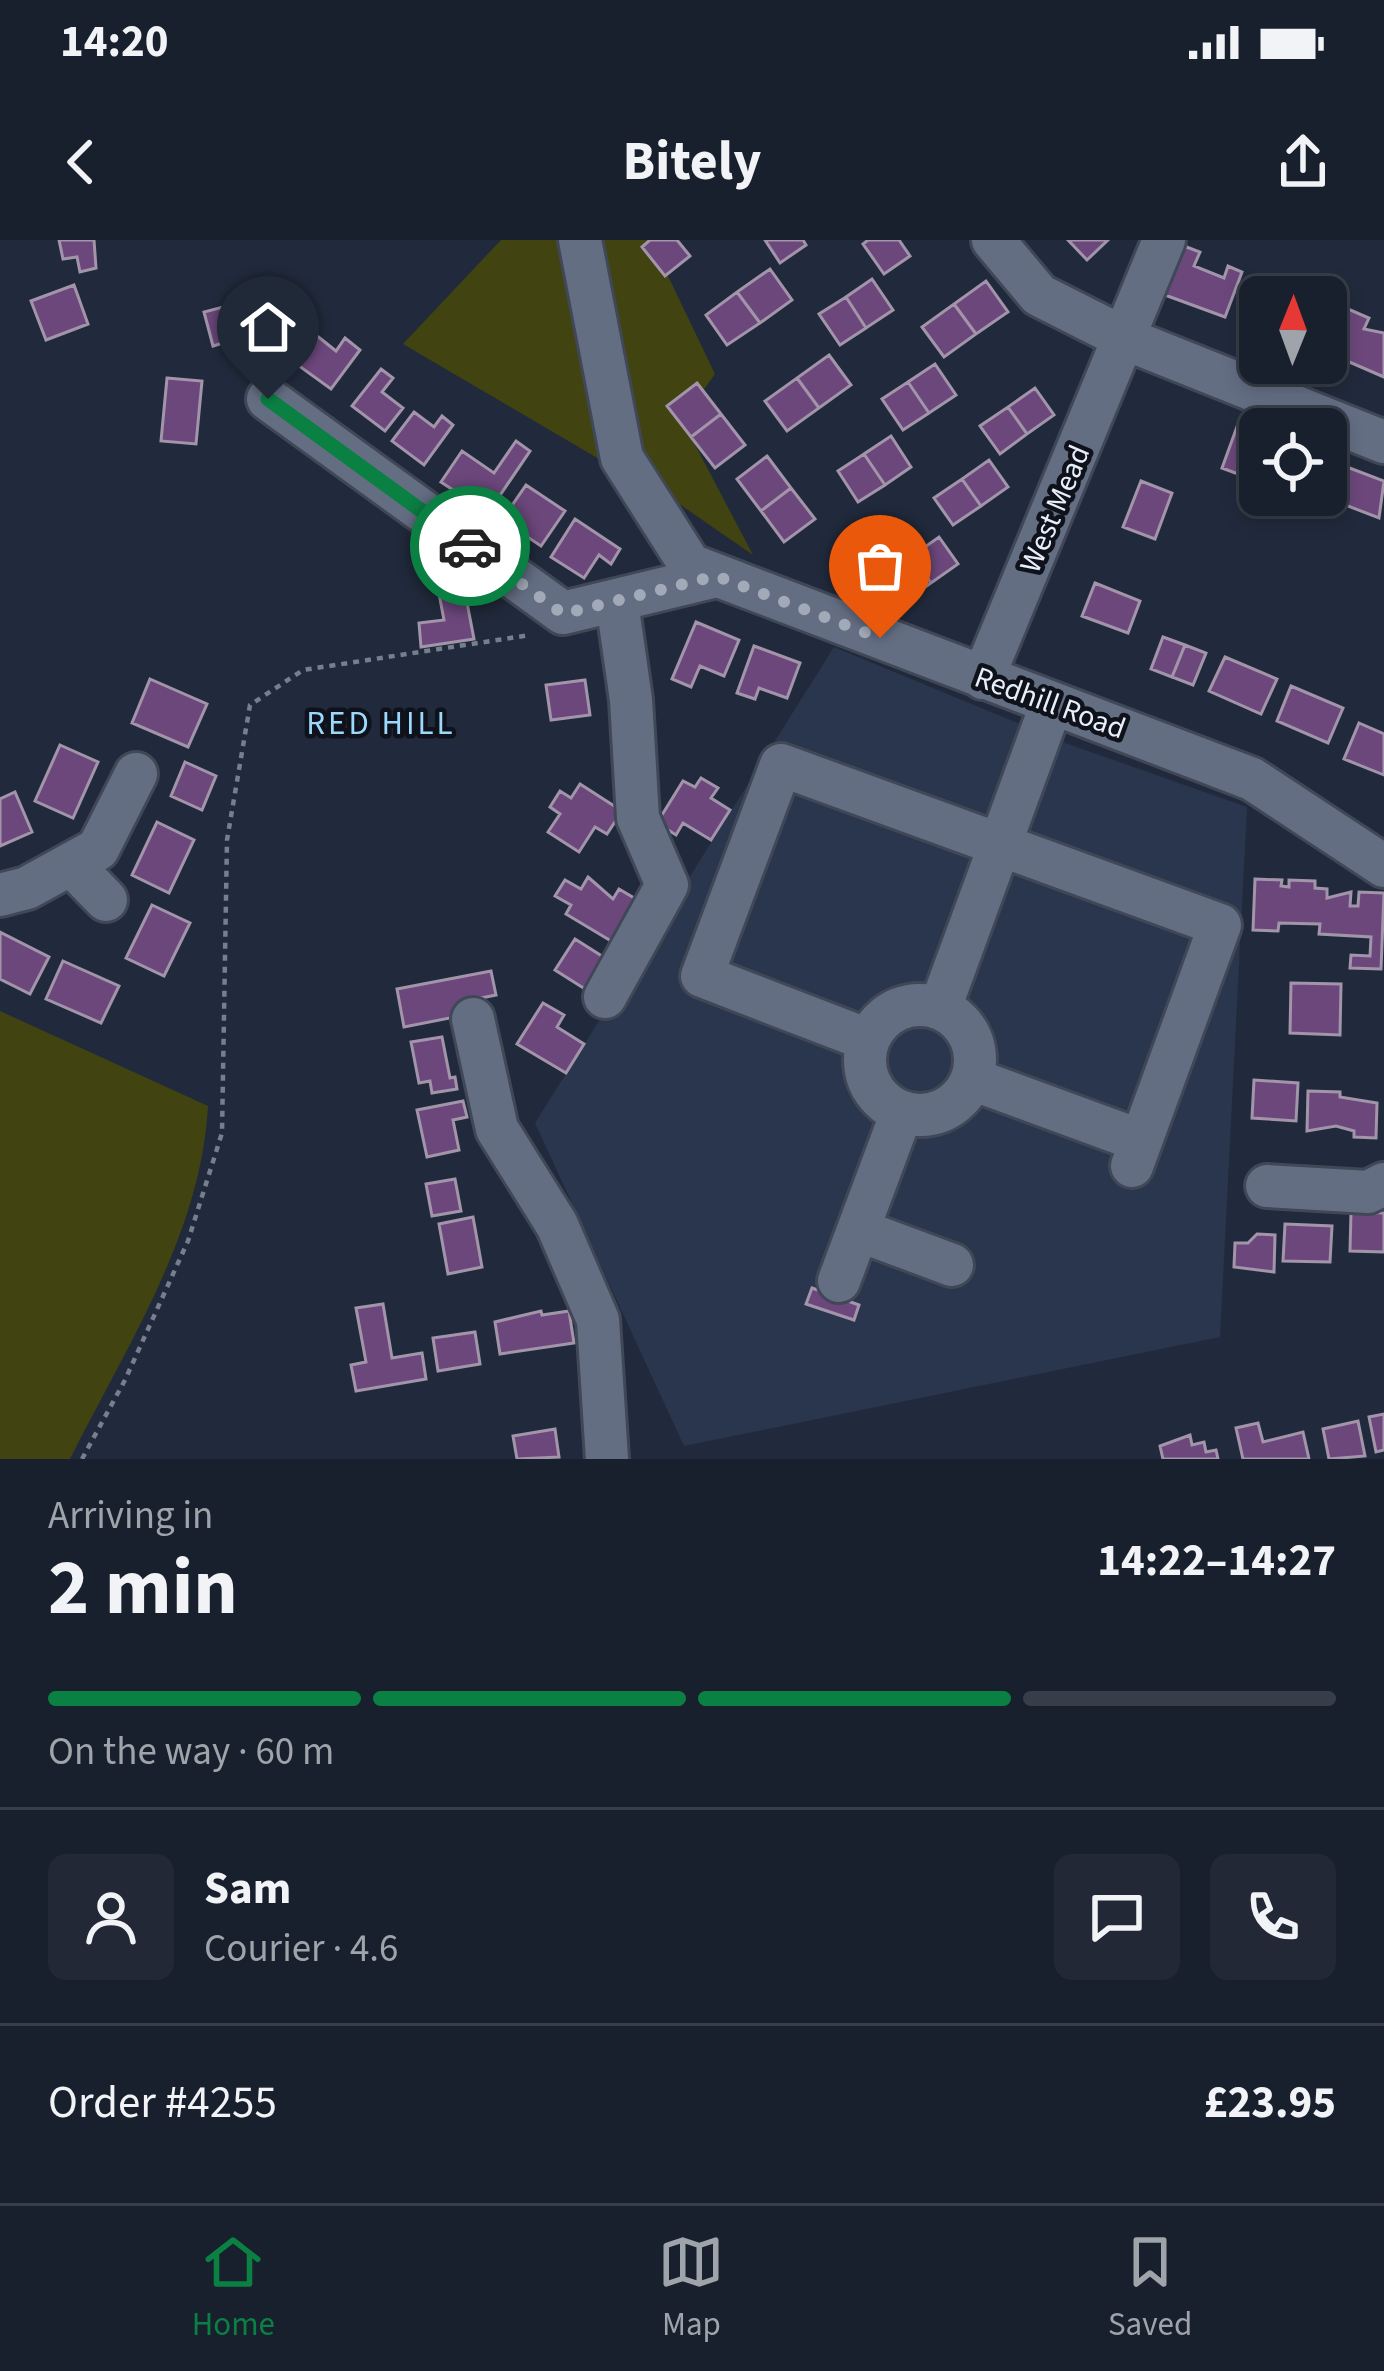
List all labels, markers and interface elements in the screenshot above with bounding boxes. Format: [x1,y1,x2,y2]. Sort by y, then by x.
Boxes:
text: 14:20 [60,10,169,74]
text: Bitely [623,124,761,201]
icon: back [48,129,114,195]
icon: share [1270,129,1336,195]
pin [217,276,319,399]
north arrow [1239,276,1347,384]
map controls [1239,276,1347,516]
icon: home [235,294,301,360]
button: locate [1239,408,1347,516]
street label: West Mead [1009,439,1101,579]
courier [410,486,530,606]
icon: car [437,513,503,579]
pin [829,515,931,638]
icon: bag [847,533,913,599]
street label: Redhill Road [969,656,1131,750]
district label: RED HILL [306,700,456,747]
text: Arriving in [48,1488,213,1544]
text: 14:22–14:27 [1097,1529,1336,1593]
text: 2 min [48,1533,238,1644]
text: On the way · 60 m [48,1724,334,1780]
button: person [48,1854,174,1980]
button: chat [1054,1854,1180,1980]
button: phone [1210,1854,1336,1980]
text: Sam [204,1857,291,1921]
text: Courier · 4.6 [204,1921,398,1977]
text: Order #4255 [48,2071,277,2135]
text: £23.95 [1204,2071,1336,2135]
tab: Home [192,2229,275,2348]
tab: Map [658,2229,724,2348]
tab: Saved [1108,2229,1192,2348]

